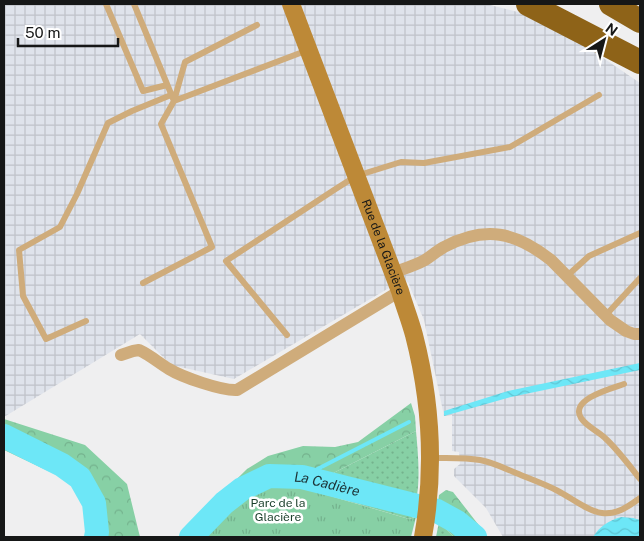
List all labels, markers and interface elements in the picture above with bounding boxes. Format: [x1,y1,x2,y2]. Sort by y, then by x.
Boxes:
scale bar [18,15,118,47]
north arrow [579,15,629,65]
text: N [603,20,621,39]
text: 50 m [25,24,60,41]
street label: Rue de la Glacière [359,197,408,297]
water label: La Cadière [294,469,362,499]
park label: Parc de la Glacière [251,496,305,524]

